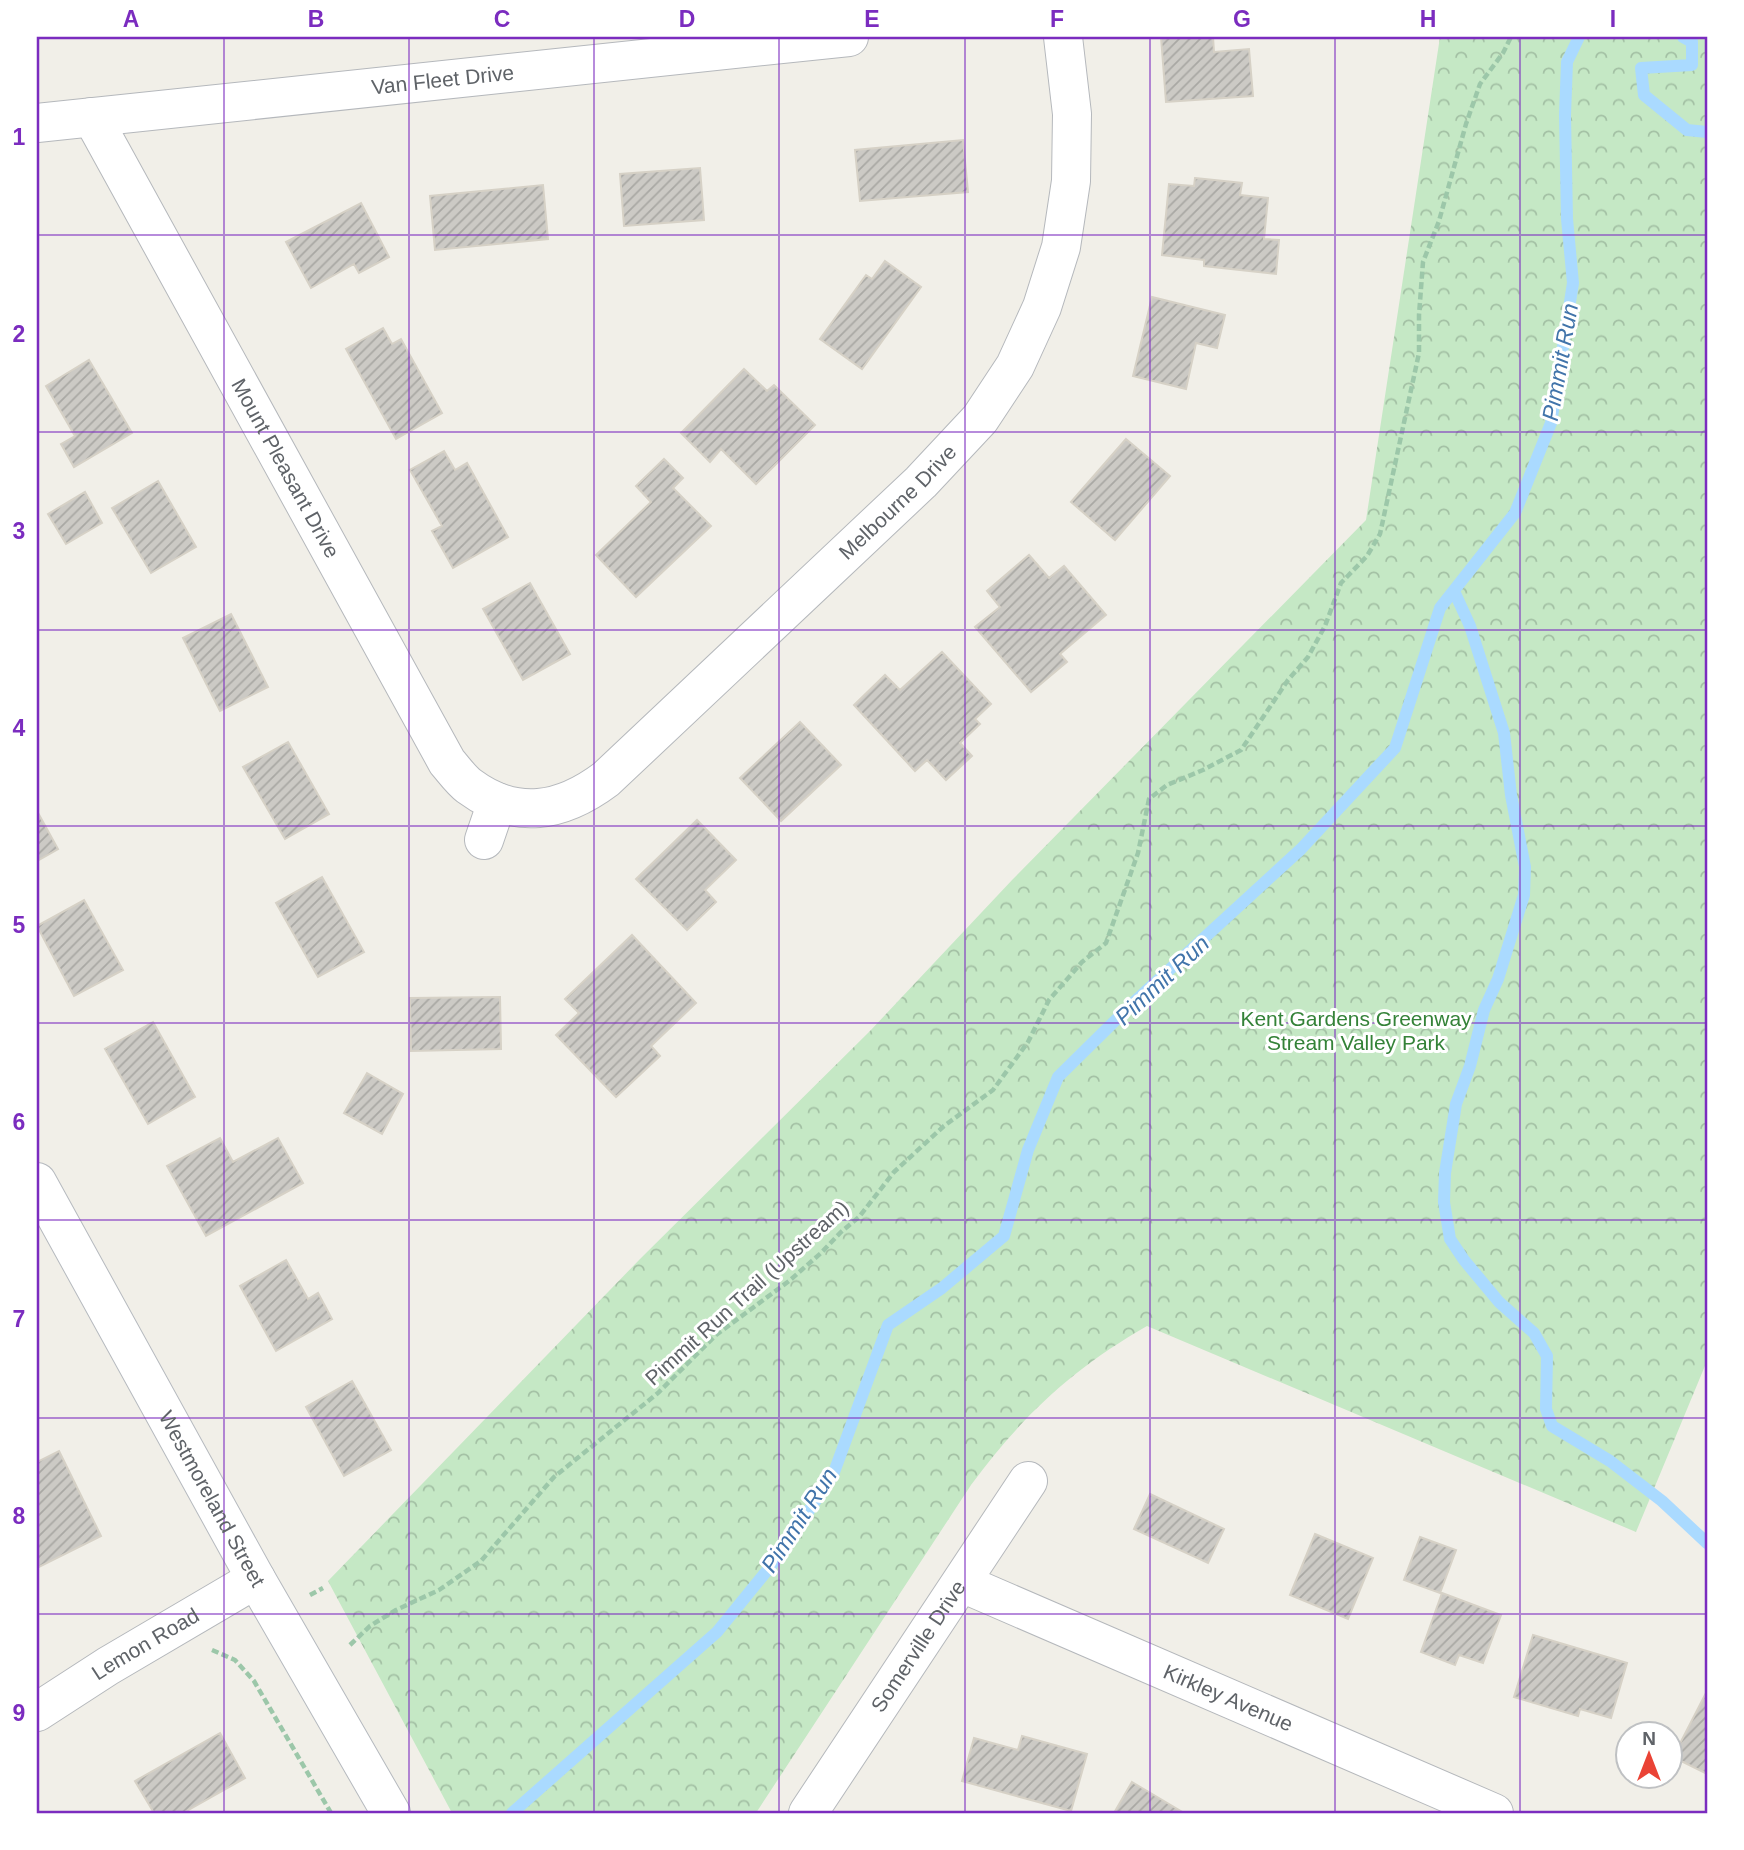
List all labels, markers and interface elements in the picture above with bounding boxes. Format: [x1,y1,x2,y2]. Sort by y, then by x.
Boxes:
text: A [123,6,139,32]
text: B [308,6,324,32]
text: C [494,6,510,32]
text: D [679,6,695,32]
text: E [864,6,880,32]
text: F [1050,6,1064,32]
text: G [1233,6,1251,32]
text: H [1420,6,1436,32]
text: I [1610,6,1616,32]
street label: Van Fleet Drive [370,61,515,99]
text: 1 [13,124,26,150]
water label: Pimmit Run [1537,301,1583,423]
text: 2 [13,321,25,347]
street label: Mount Pleasant Drive [227,375,344,562]
street label: Melbourne Drive [834,440,961,564]
text: 3 [13,518,25,544]
text: 4 [13,715,26,741]
text: 5 [13,912,26,938]
water label: Pimmit Run [1110,930,1214,1030]
park label: Kent Gardens Greenway Stream Valley Park [1240,1007,1472,1054]
text: 6 [13,1109,25,1135]
street label: Pimmit Run Trail (Upstream) [641,1195,853,1390]
text: 7 [13,1306,25,1332]
street label: Westmoreland Street [155,1407,270,1591]
water label: Pimmit Run [756,1463,842,1577]
text: 8 [13,1503,26,1529]
street label: Somerville Drive [866,1576,970,1716]
street label: Lemon Road [87,1603,203,1684]
street label: Kirkley Avenue [1160,1660,1297,1736]
text: 9 [13,1700,25,1726]
north arrow [1614,1720,1684,1790]
text: N [1642,1728,1656,1749]

